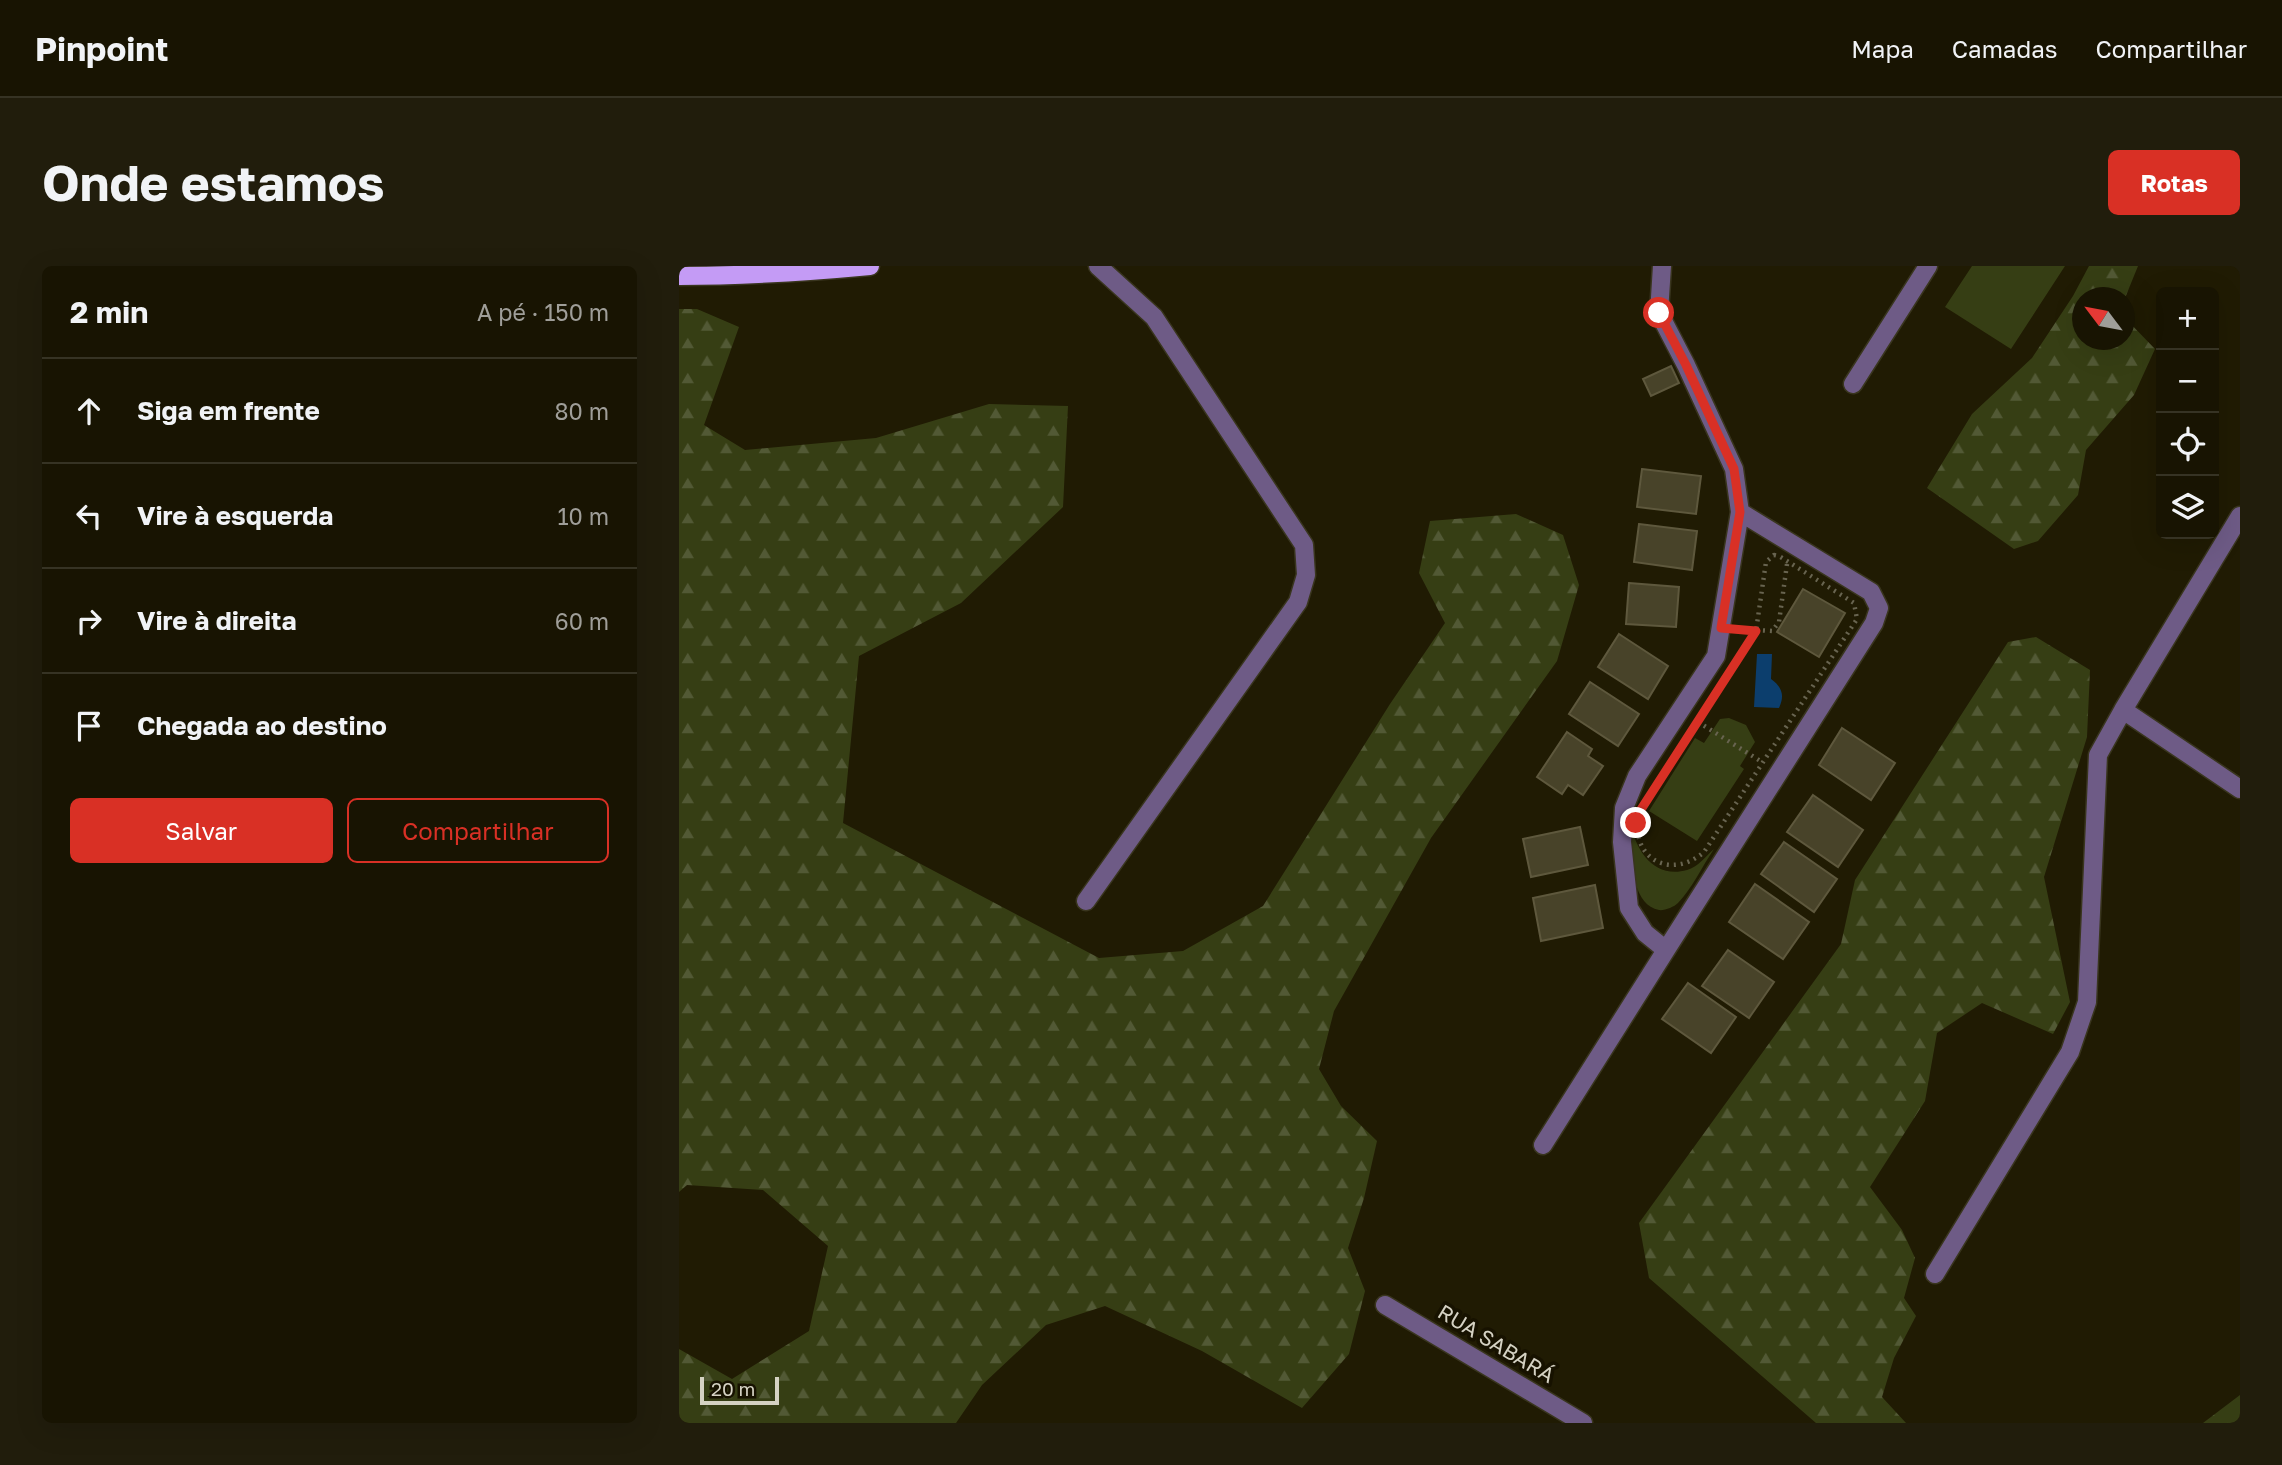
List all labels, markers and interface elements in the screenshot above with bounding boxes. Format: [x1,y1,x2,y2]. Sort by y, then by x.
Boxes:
text: Pinpoint [35,29,168,68]
text: Mapa [1851,34,1914,63]
text: Camadas [1952,34,2057,63]
text: Compartilhar [2095,34,2247,63]
button: Rotas [2108,150,2240,215]
text: Onde estamos [42,153,385,212]
north arrow [2072,287,2135,350]
map controls [2156,287,2219,539]
button: + [2156,287,2219,350]
text: 2 min [70,294,148,330]
route start [1643,297,1674,328]
text: A pé · 150 m [477,298,609,326]
button: − [2156,350,2219,413]
icon: ahead [70,392,108,430]
text: Siga em frente [137,395,320,426]
text: 80 m [555,397,609,425]
button: locate [2156,413,2219,476]
button: layers [2156,476,2219,539]
icon: left [70,497,108,535]
text: Vire à esquerda [137,500,333,531]
text: 10 m [557,502,609,530]
icon: right [70,602,108,640]
text: Vire à direita [137,605,297,636]
text: 60 m [555,607,609,635]
icon: arrive [70,707,108,745]
text: Chegada ao destino [137,710,387,741]
button: Salvar [70,798,333,863]
button: Compartilhar [347,798,609,863]
route end [1620,807,1651,838]
street label: RUA SABARÁ [1433,1298,1560,1388]
scale bar [700,1374,779,1406]
text: 20 m [711,1377,755,1400]

